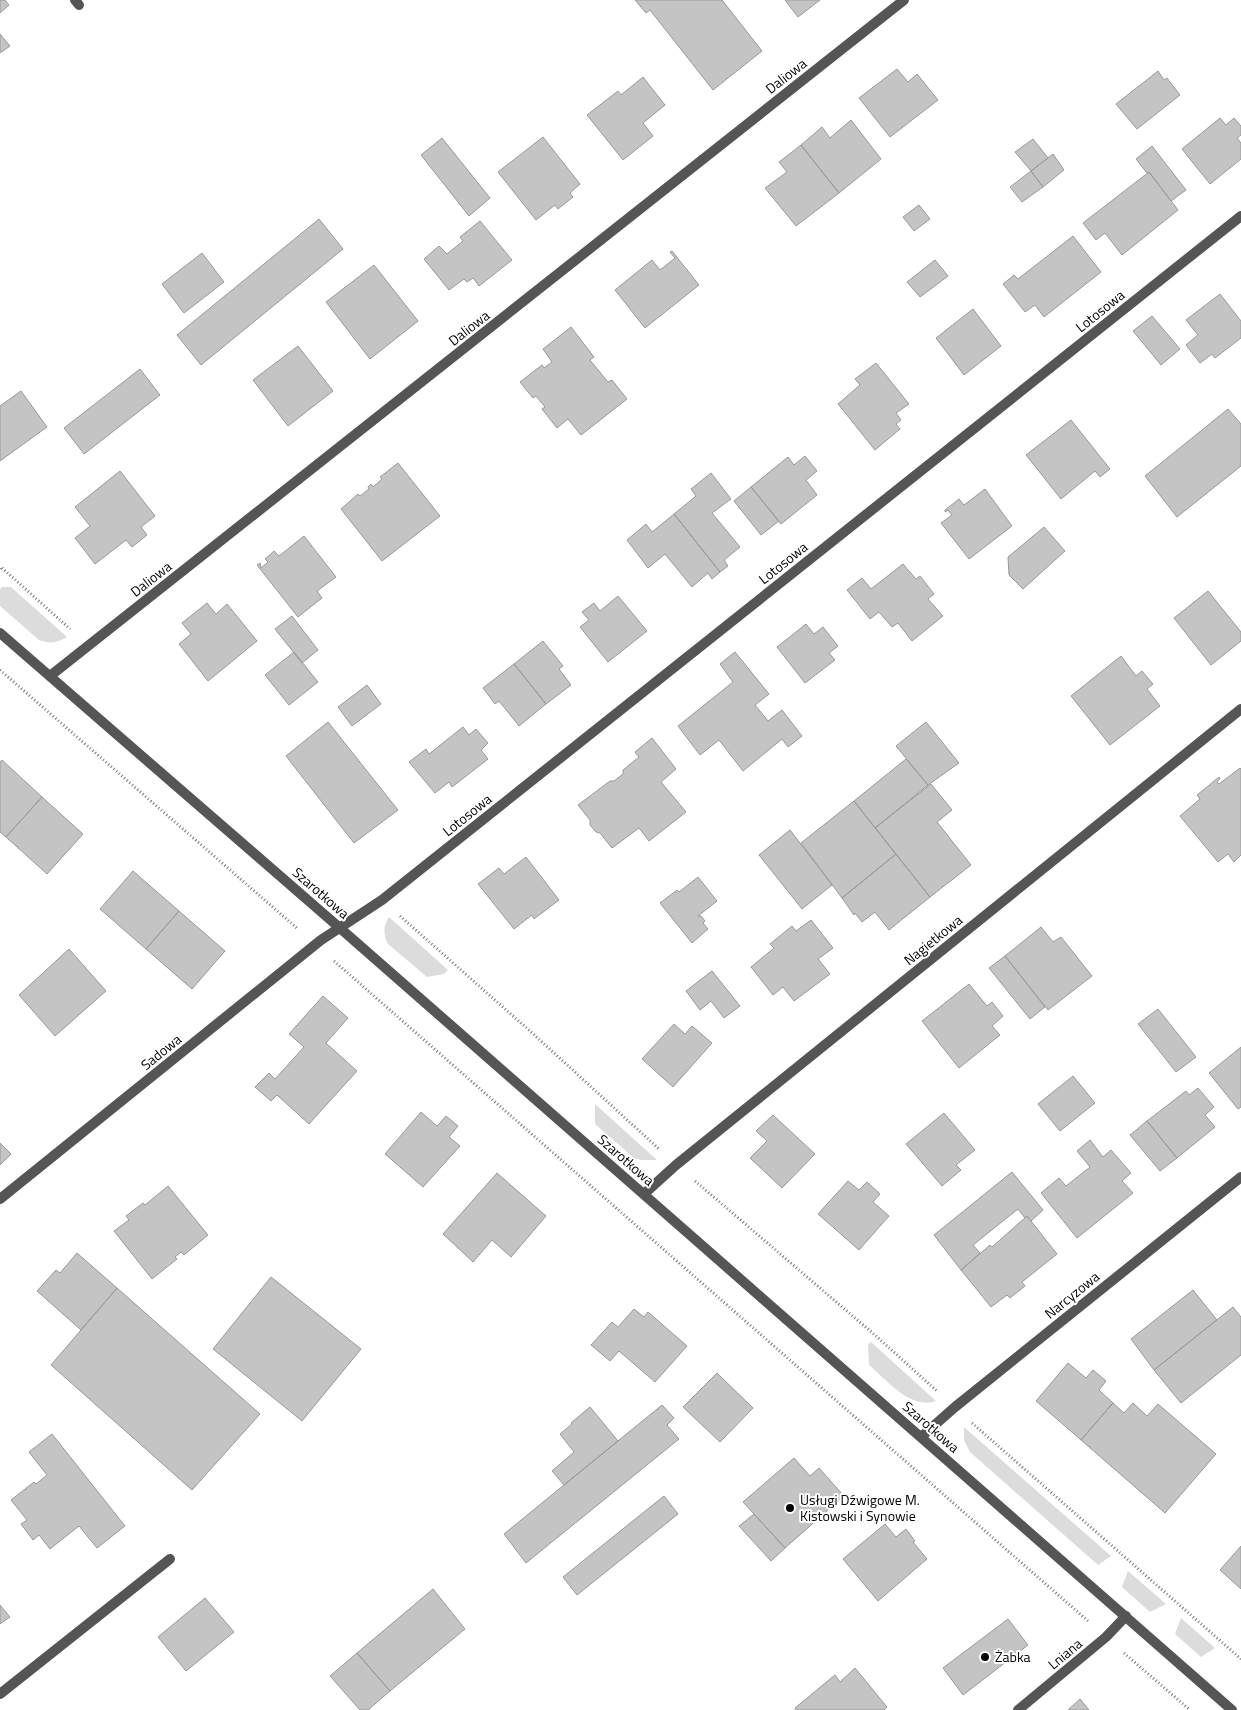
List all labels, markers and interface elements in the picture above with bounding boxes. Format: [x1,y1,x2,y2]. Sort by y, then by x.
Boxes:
street label: Daliowa [761,53,811,98]
street label: Lotosowa [1071,284,1129,337]
street label: Daliowa [444,305,494,350]
street label: Lotosowa [754,536,812,589]
street label: Daliowa [126,556,176,601]
street label: Lotosowa [438,788,496,841]
street label: Szarotkowa [288,862,354,923]
street label: Nagietkowa [899,909,967,970]
street label: Sadowa [136,1029,186,1075]
street label: Szarotkowa [593,1129,659,1190]
street label: Narcyzowa [1040,1266,1104,1323]
street label: Szarotkowa [898,1396,964,1457]
place label: Usługi Dźwigowe M. Kistowski i Synowie [800,1489,920,1526]
marker: Usługi Dźwigowe M. Kistowski i Synowie [784,1502,796,1514]
street label: Lniana [1043,1633,1086,1674]
place label: Żabka [995,1646,1031,1667]
marker: Żabka [979,1651,991,1663]

